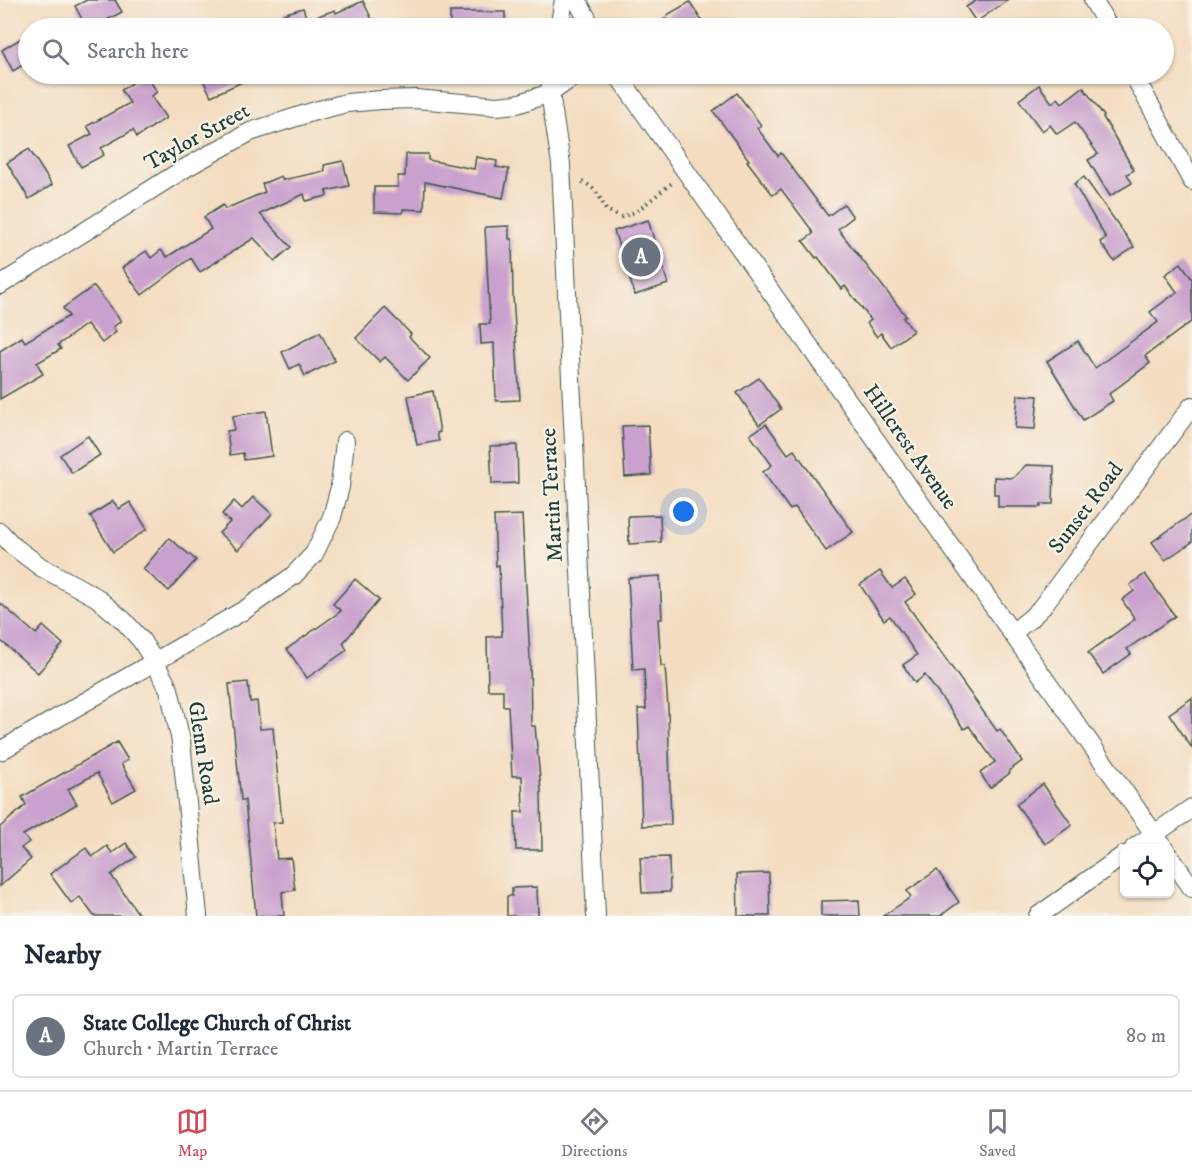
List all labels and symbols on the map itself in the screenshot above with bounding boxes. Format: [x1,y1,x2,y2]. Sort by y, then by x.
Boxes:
street label: Taylor Street [140,97,254,177]
pin: A [622,234,660,280]
street label: Hillcrest Avenue [857,379,963,515]
street label: Martin Terrace [535,427,569,563]
street label: Sunset Road [1043,457,1129,559]
your location [669,497,698,526]
street label: Glenn Road [182,699,224,807]

